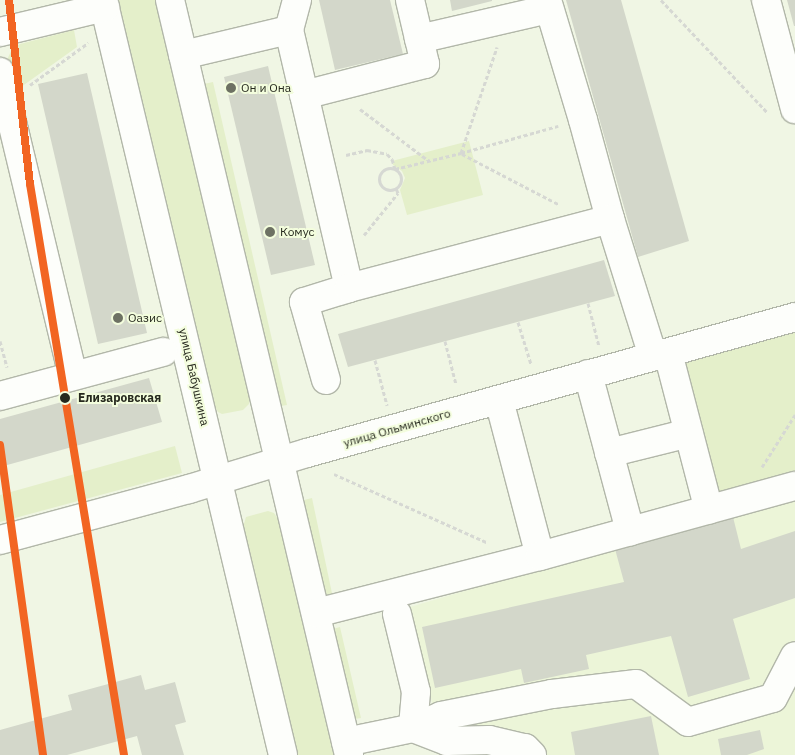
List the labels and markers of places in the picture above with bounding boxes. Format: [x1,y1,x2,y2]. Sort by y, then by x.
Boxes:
place label: Он и Она [241,81,291,95]
marker: Он и Она [225,82,237,94]
place label: Комус [280,225,315,239]
marker: Комус [264,226,276,238]
place label: Оазис [128,311,162,325]
marker: Оазис [112,312,124,324]
marker: Елизаровская [56,389,74,407]
place label: Елизаровская [78,391,161,405]

